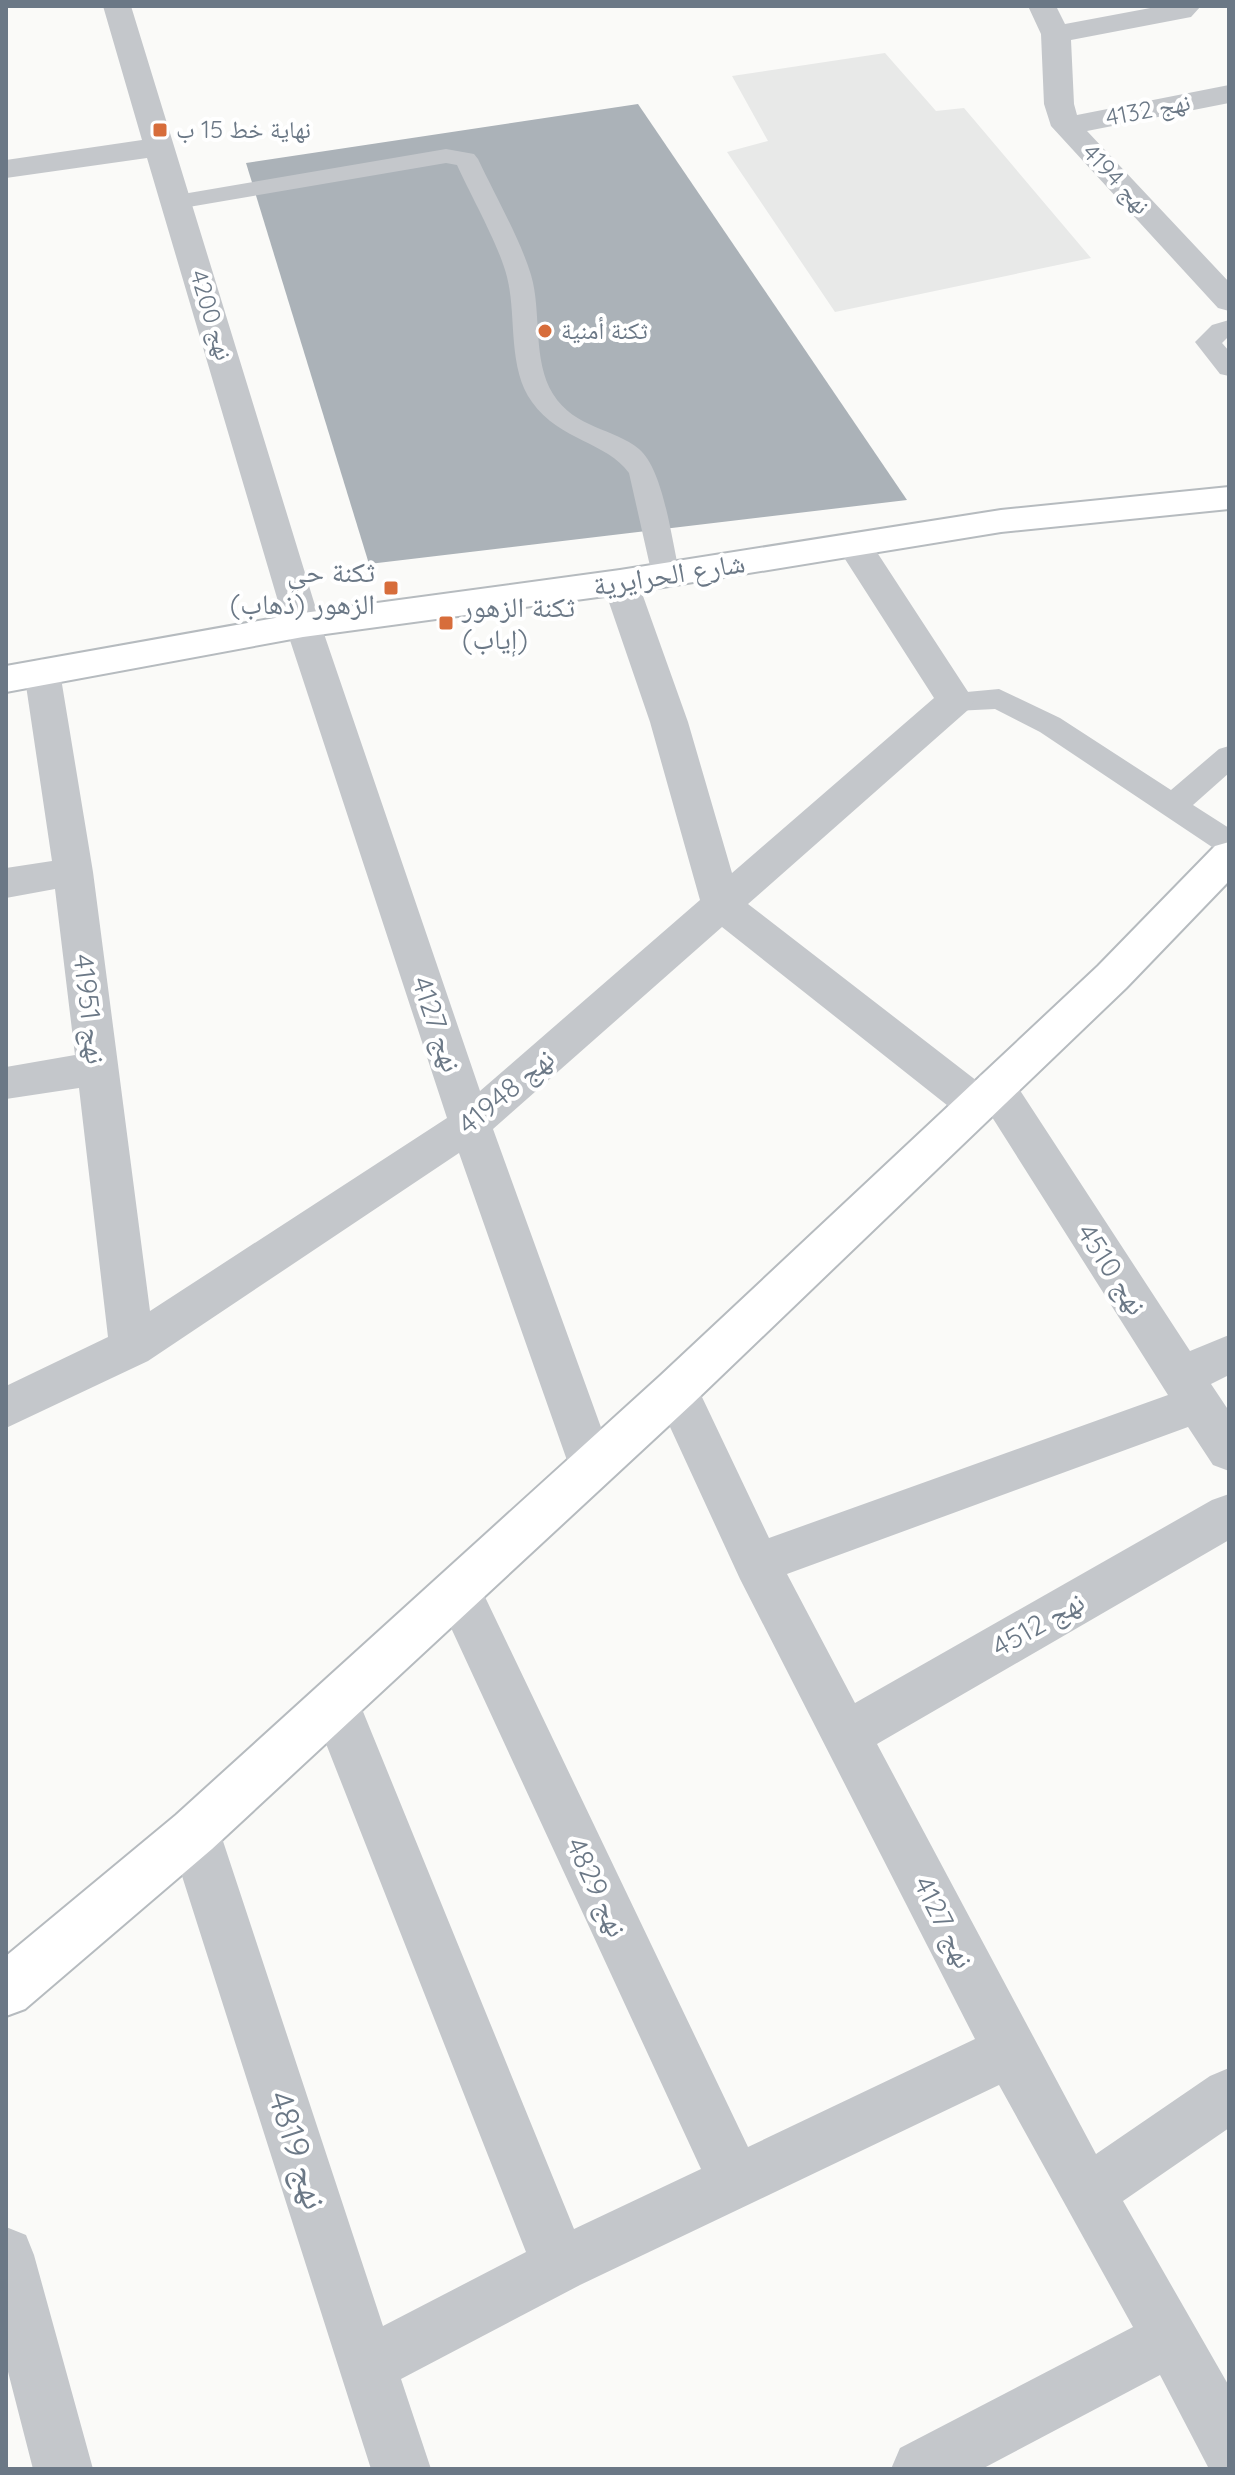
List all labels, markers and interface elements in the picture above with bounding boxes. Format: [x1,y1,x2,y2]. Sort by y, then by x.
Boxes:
street label: نهج 4132 [1103,86,1193,133]
place label: نهاية خط 15 ب [176,114,311,144]
marker: نهاية خط 15 ب [151,121,169,139]
street label: نهج 4194 [1076,137,1157,221]
street label: نهج 4200 [183,266,240,364]
place label: ثكنة أمنية [561,315,648,345]
marker: ثكنة أمنية [536,322,554,340]
street label: شارع الحرايرية [590,544,748,604]
place label: ثكنة حي الزهور (ذهاب) [230,554,375,621]
marker: ثكنة حي الزهور (ذهاب) [382,579,400,597]
place label: ثكنة الزهور (إياب) [461,589,575,657]
marker: ثكنة الزهور (إياب) [437,614,455,632]
street label: نهج 41951 [65,952,115,1066]
street label: نهج 4127 [404,971,470,1077]
street label: نهج 41948 [450,1040,562,1142]
street label: نهج 4510 [1069,1216,1155,1322]
street label: نهج 4512 [985,1583,1091,1665]
street label: نهج 4829 [558,1832,636,1942]
street label: نهج 4127 [906,1870,982,1974]
street label: نهج 4819 [258,2085,338,2215]

